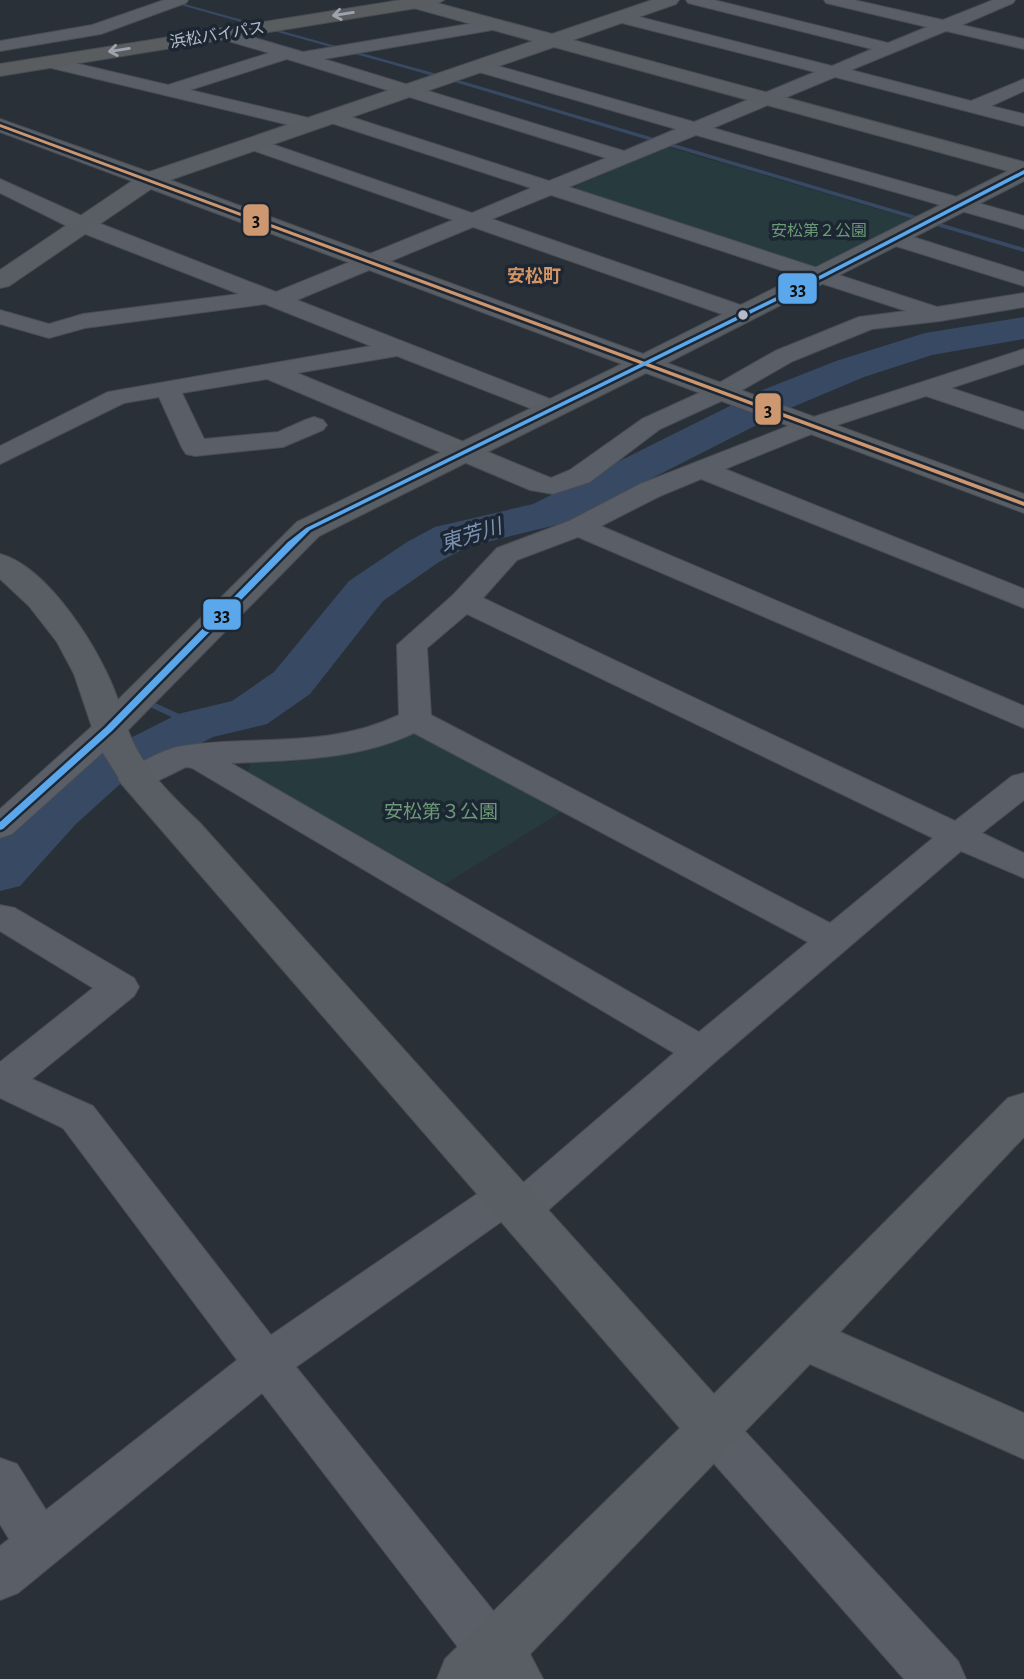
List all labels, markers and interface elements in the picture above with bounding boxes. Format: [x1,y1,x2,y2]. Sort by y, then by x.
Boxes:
one-way arrow [332,8,355,21]
street label: 浜松バイパス [168,19,266,50]
one-way arrow [108,44,131,57]
line badge: 3 [242,203,270,237]
text: 3 [252,211,260,230]
park label: 安松第２公園 [771,222,867,239]
district label: 安松町 [507,267,561,286]
line badge: 33 [777,272,818,305]
text: 33 [790,280,806,299]
unlabelled marker [736,308,750,322]
line badge: 3 [754,392,782,426]
text: 3 [764,401,772,420]
water label: 東芳川 [438,515,506,555]
line badge: 33 [202,598,242,631]
text: 33 [214,606,230,625]
park label: 安松第３公園 [384,801,498,822]

